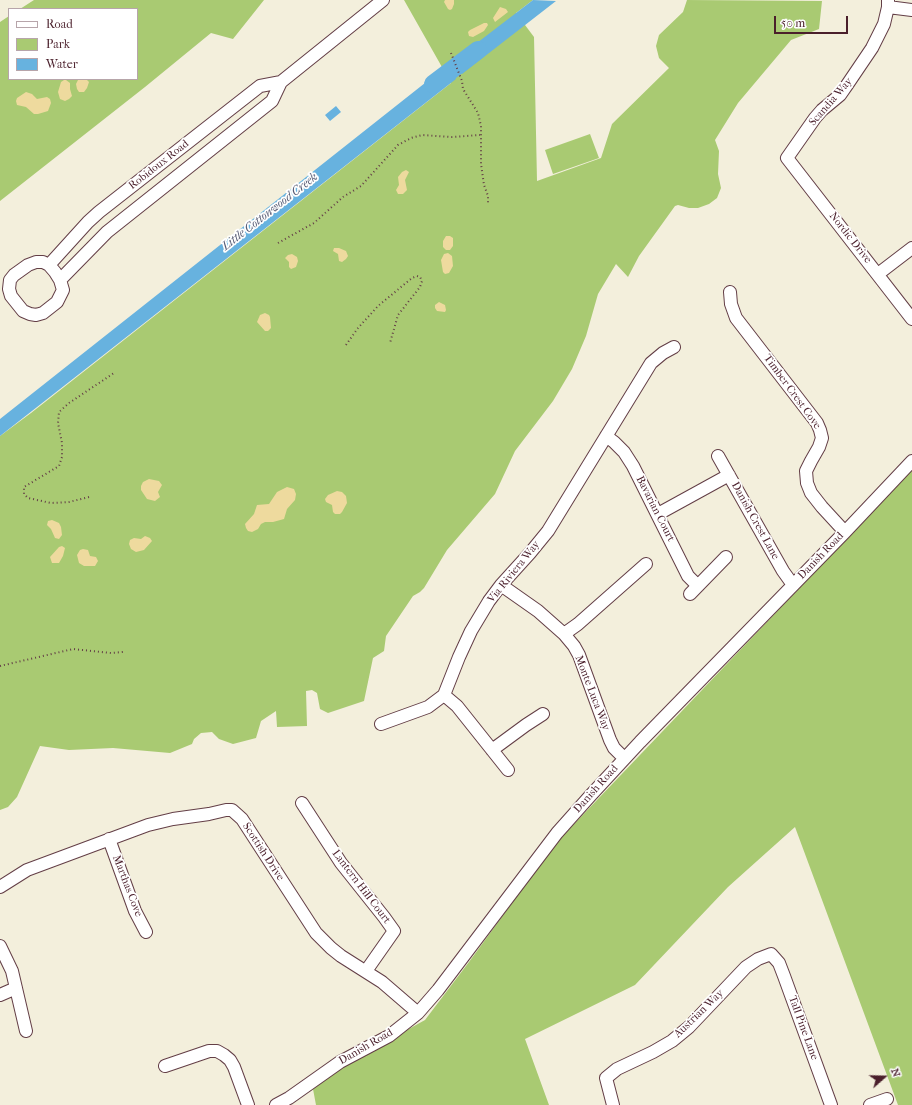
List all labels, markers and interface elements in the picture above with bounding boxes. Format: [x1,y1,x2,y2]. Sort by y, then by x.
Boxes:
legend [8,8,138,80]
scale bar [776,8,850,34]
text: 50 m [781,16,805,30]
text: Road [46,17,73,31]
text: Park [46,37,70,51]
text: Water [46,57,78,71]
street label: Scandia Way [807,75,855,129]
street label: Robidoux Road [126,137,192,193]
water label: Little Cottonwood Creek [219,170,321,254]
street label: Nordic Drive [826,210,874,266]
street label: Timber Crest Cove [760,352,824,432]
street label: Bavarian Court [633,474,677,544]
street label: Danish Crest Lane [728,480,782,562]
street label: Danish Road [795,530,847,582]
street label: Via Riviera Way [485,538,543,606]
street label: Monte Luca Way [572,654,612,732]
street label: Danish Road [571,762,621,816]
street label: Scottish Drive [239,820,287,884]
street label: Lantern Hill Court [329,847,393,927]
street label: Marthas Cove [109,853,145,919]
street label: Austrian Way [671,987,727,1041]
street label: Tall Pine Lane [785,994,821,1062]
street label: Danish Road [337,1026,395,1068]
north arrow [864,1057,904,1097]
text: N [888,1067,903,1079]

